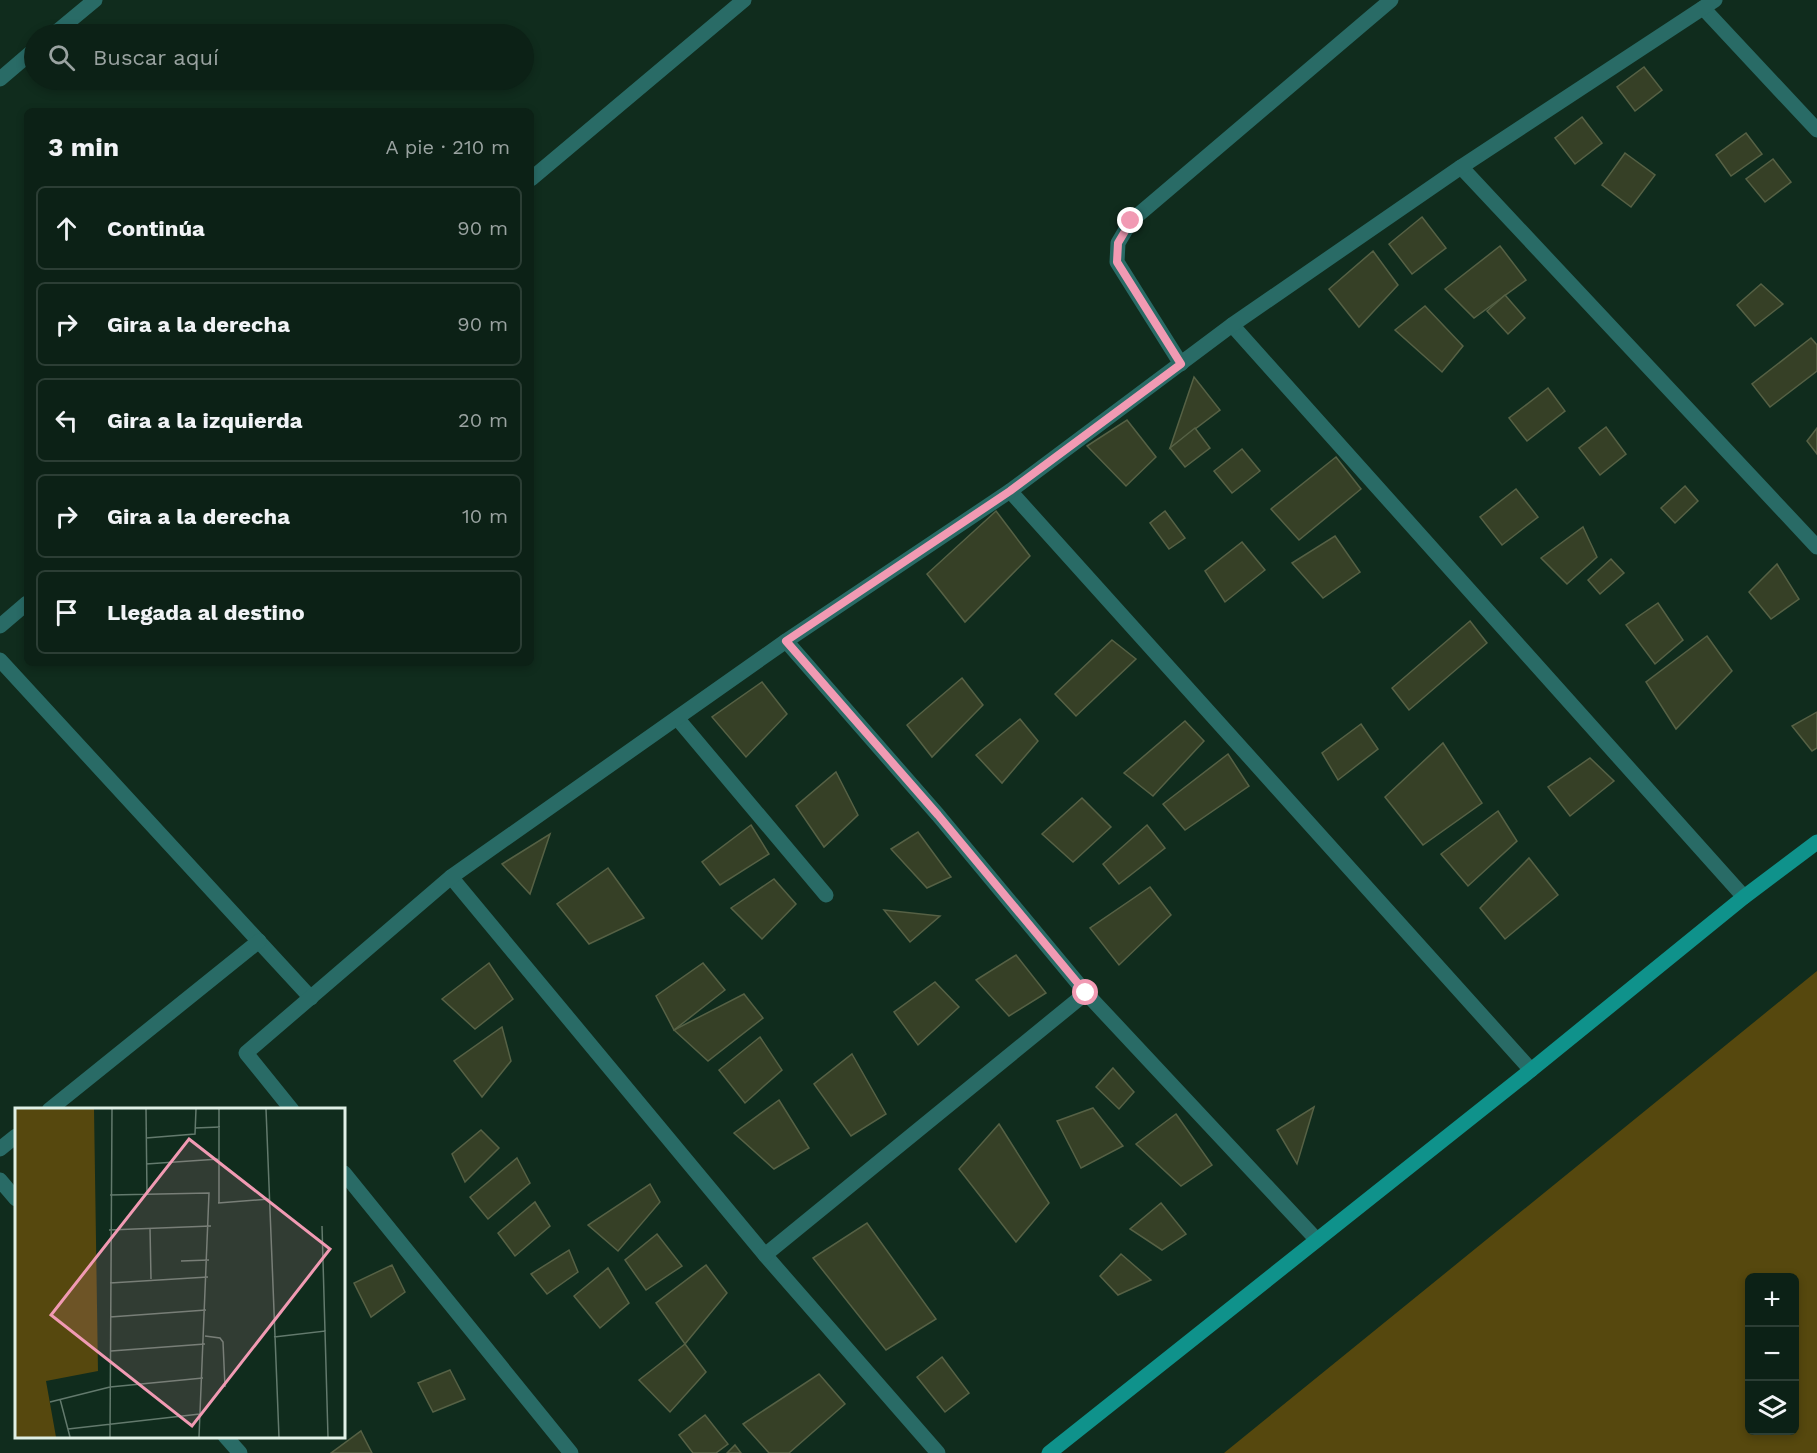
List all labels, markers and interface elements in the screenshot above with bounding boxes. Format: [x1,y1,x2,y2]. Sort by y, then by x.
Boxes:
search box [24,24,534,90]
icon: search [45,41,78,74]
text: Buscar aquí [93,45,219,70]
text: 3 min [48,132,119,162]
text: A pie · 210 m [385,135,510,159]
route end [1117,207,1143,233]
icon: ahead [50,212,83,245]
text: Continúa [107,216,205,241]
text: 90 m [457,216,508,240]
icon: right [50,308,83,341]
text: Gira a la derecha [107,312,290,337]
text: 90 m [457,312,508,336]
icon: left [50,404,83,437]
text: Gira a la izquierda [107,408,303,433]
text: 20 m [458,408,508,432]
icon: right [50,500,83,533]
text: Gira a la derecha [107,504,290,529]
text: 10 m [462,504,508,528]
icon: arrive [50,596,83,629]
text: Llegada al destino [107,600,305,625]
route start [1072,979,1098,1005]
inset map [15,1108,345,1438]
map controls [1745,1273,1799,1435]
button: + [1745,1273,1799,1327]
button: − [1745,1327,1799,1381]
button: layers [1745,1381,1799,1435]

